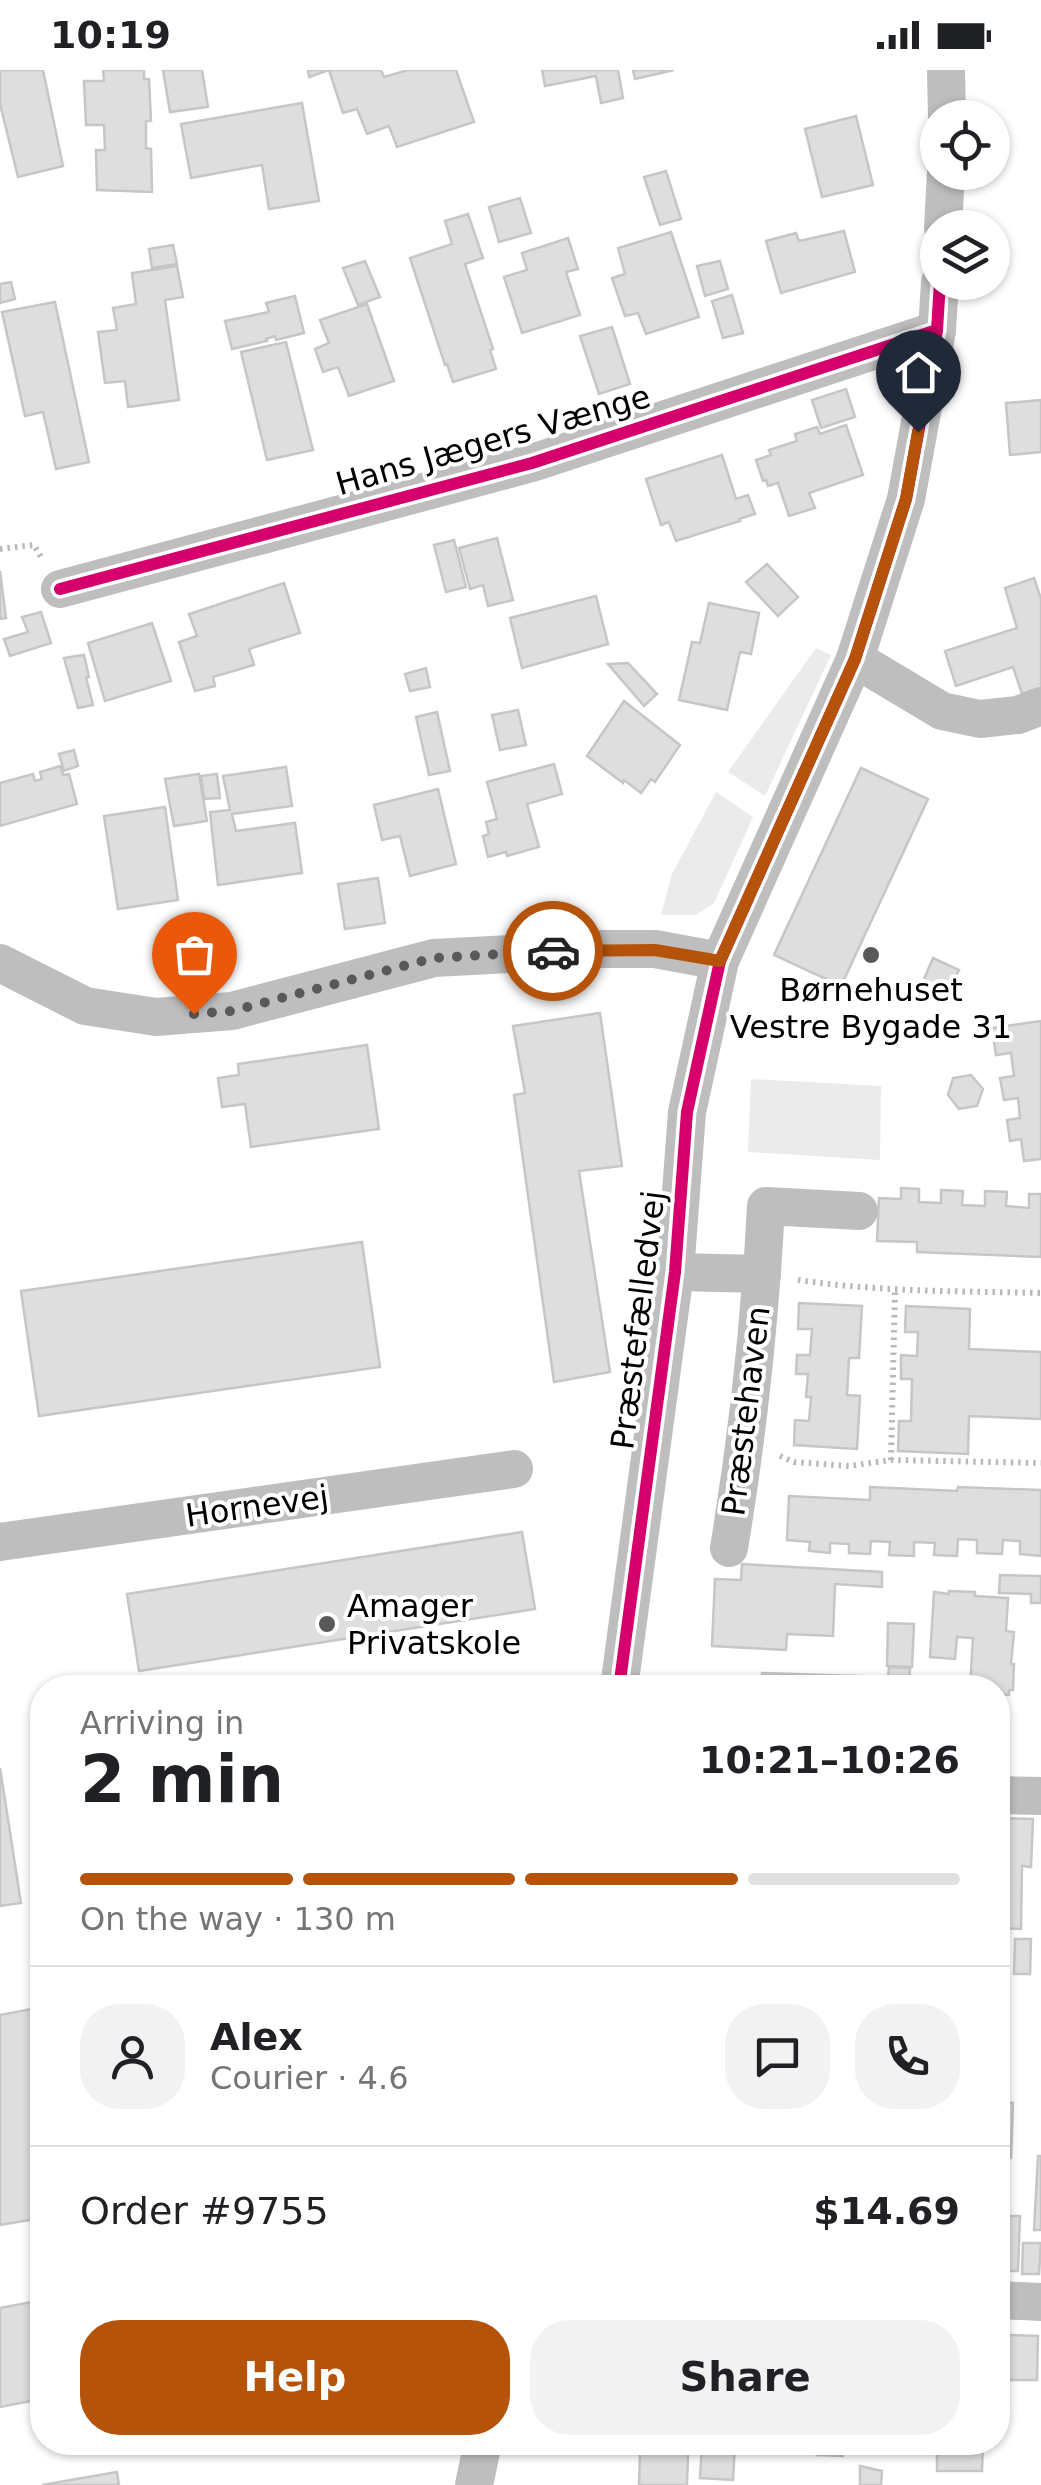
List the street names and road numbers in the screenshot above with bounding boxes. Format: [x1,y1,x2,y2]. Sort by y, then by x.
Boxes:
street label: Hans Jægers Vænge [331,377,655,503]
street label: Præstefælledvej [603,1189,673,1451]
street label: Præstehaven [714,1304,778,1518]
street label: Hornevej [183,1477,331,1535]

